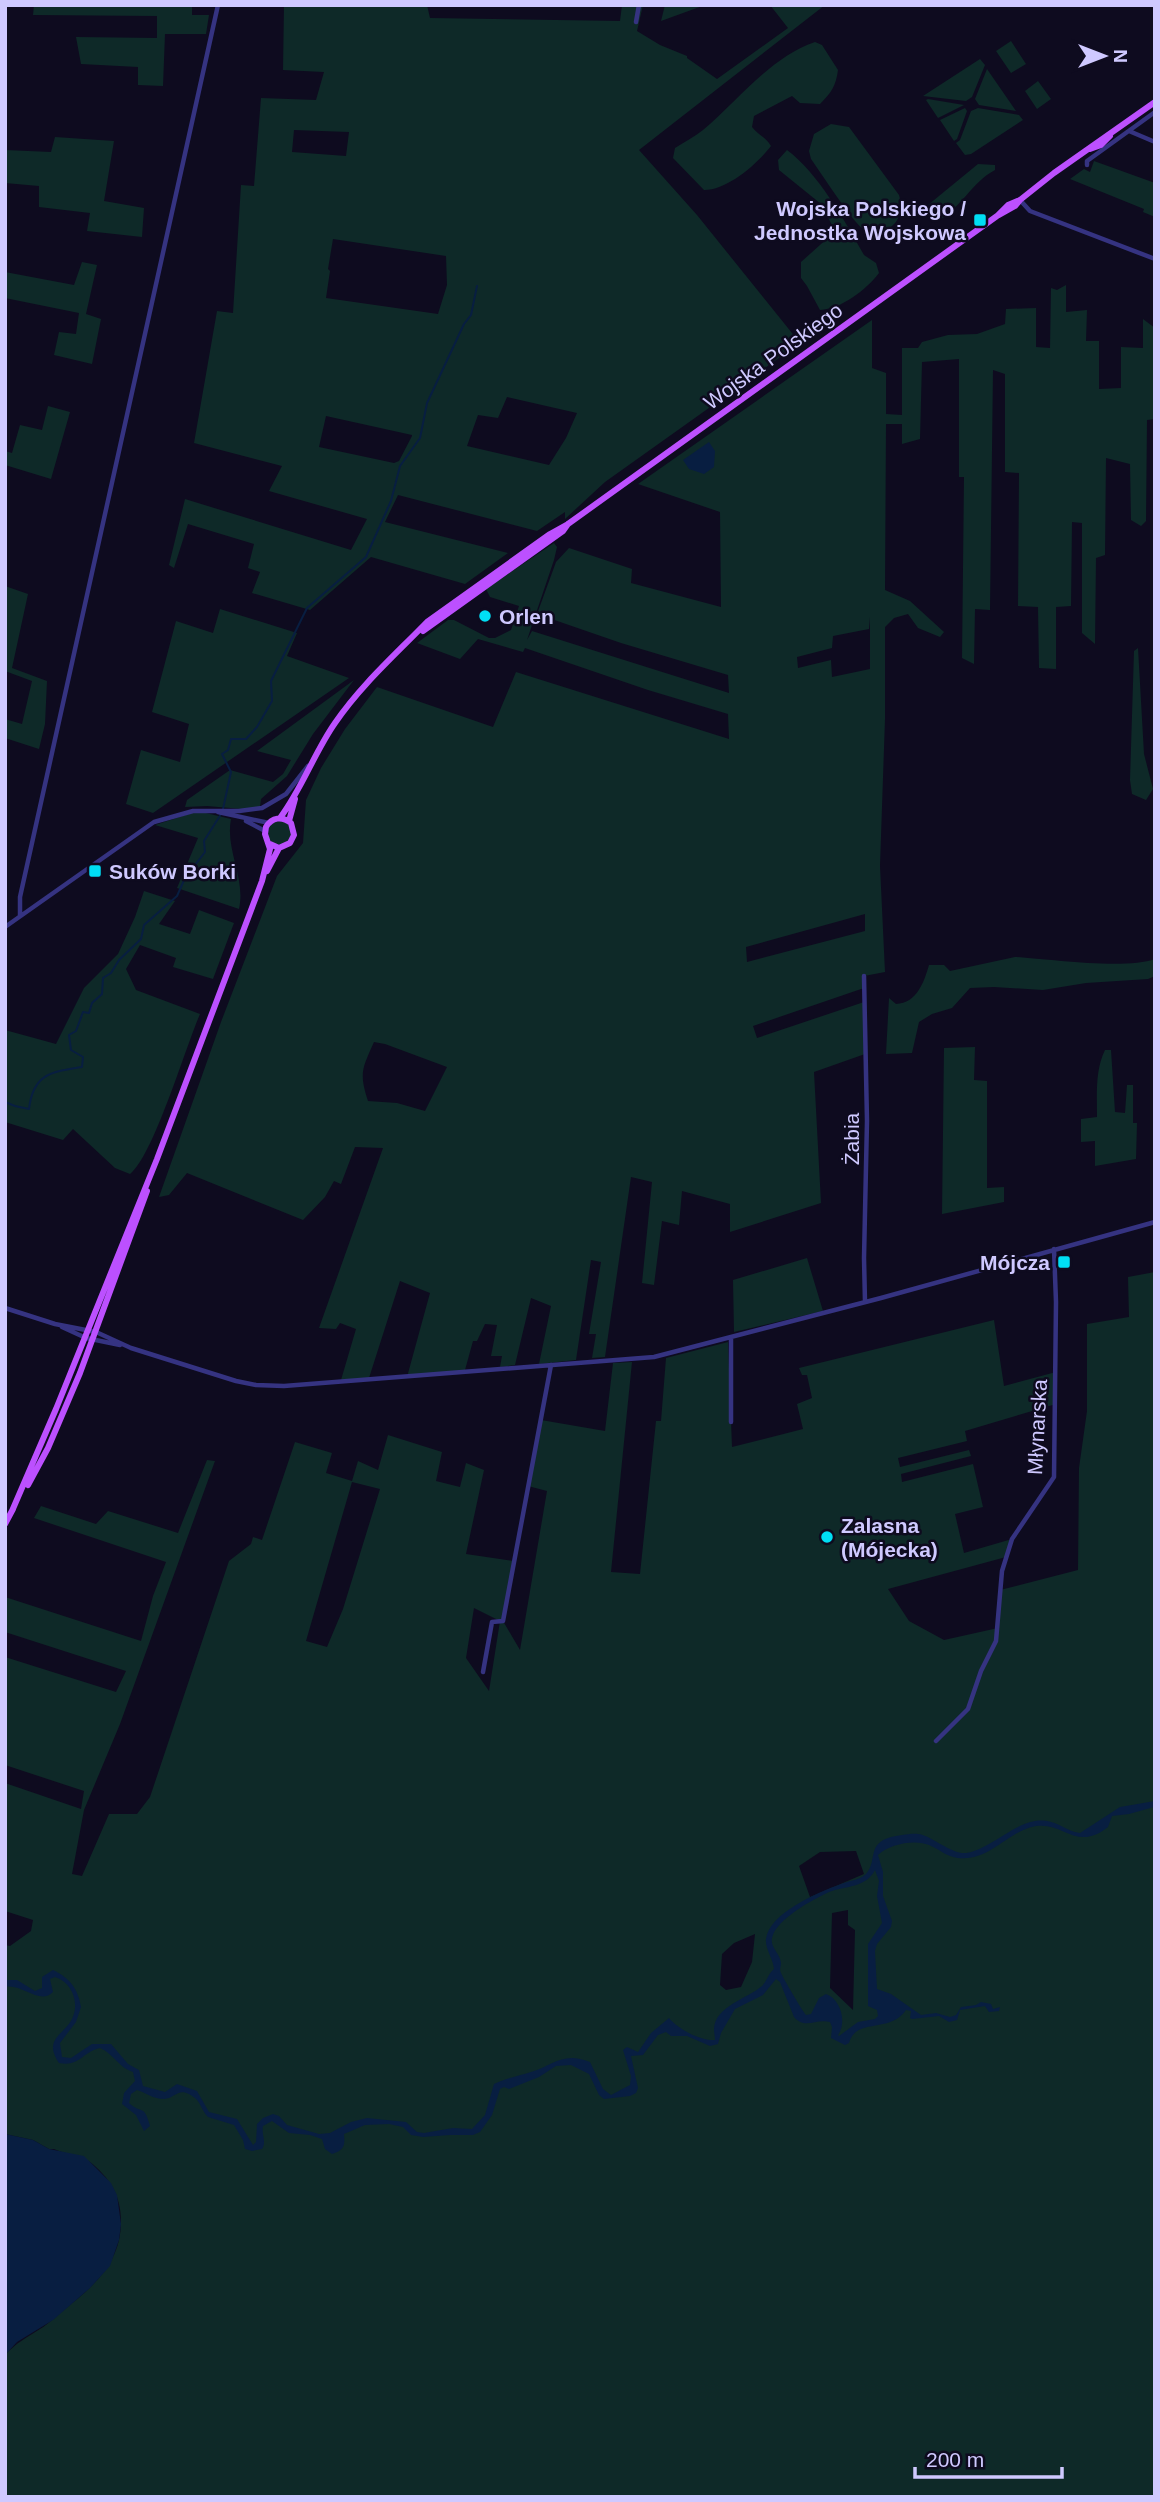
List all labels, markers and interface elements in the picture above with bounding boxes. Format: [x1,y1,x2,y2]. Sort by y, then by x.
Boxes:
north arrow [1069,21,1139,91]
text: N [1110,49,1131,63]
place label: Wojska Polskiego / Jednostka Wojskowa [754,197,966,244]
marker: Wojska Polskiego / Jednostka Wojskowa [972,212,988,228]
street label: Wojska Polskiego [699,298,847,414]
place label: Orlen [499,605,554,628]
marker: Orlen [477,608,493,624]
place label: Suków Borki [109,860,236,883]
marker: Suków Borki [87,863,103,879]
street label: Żabia [840,1112,863,1165]
place label: Mójcza [980,1251,1050,1274]
marker: Mójcza [1056,1254,1072,1270]
street label: Młynarska [1023,1378,1051,1475]
place label: Zalasna (Mójecka) [841,1514,938,1561]
marker: Zalasna (Mójecka) [819,1529,835,1545]
scale bar [915,2436,1062,2480]
text: 200 m [926,2448,984,2471]

